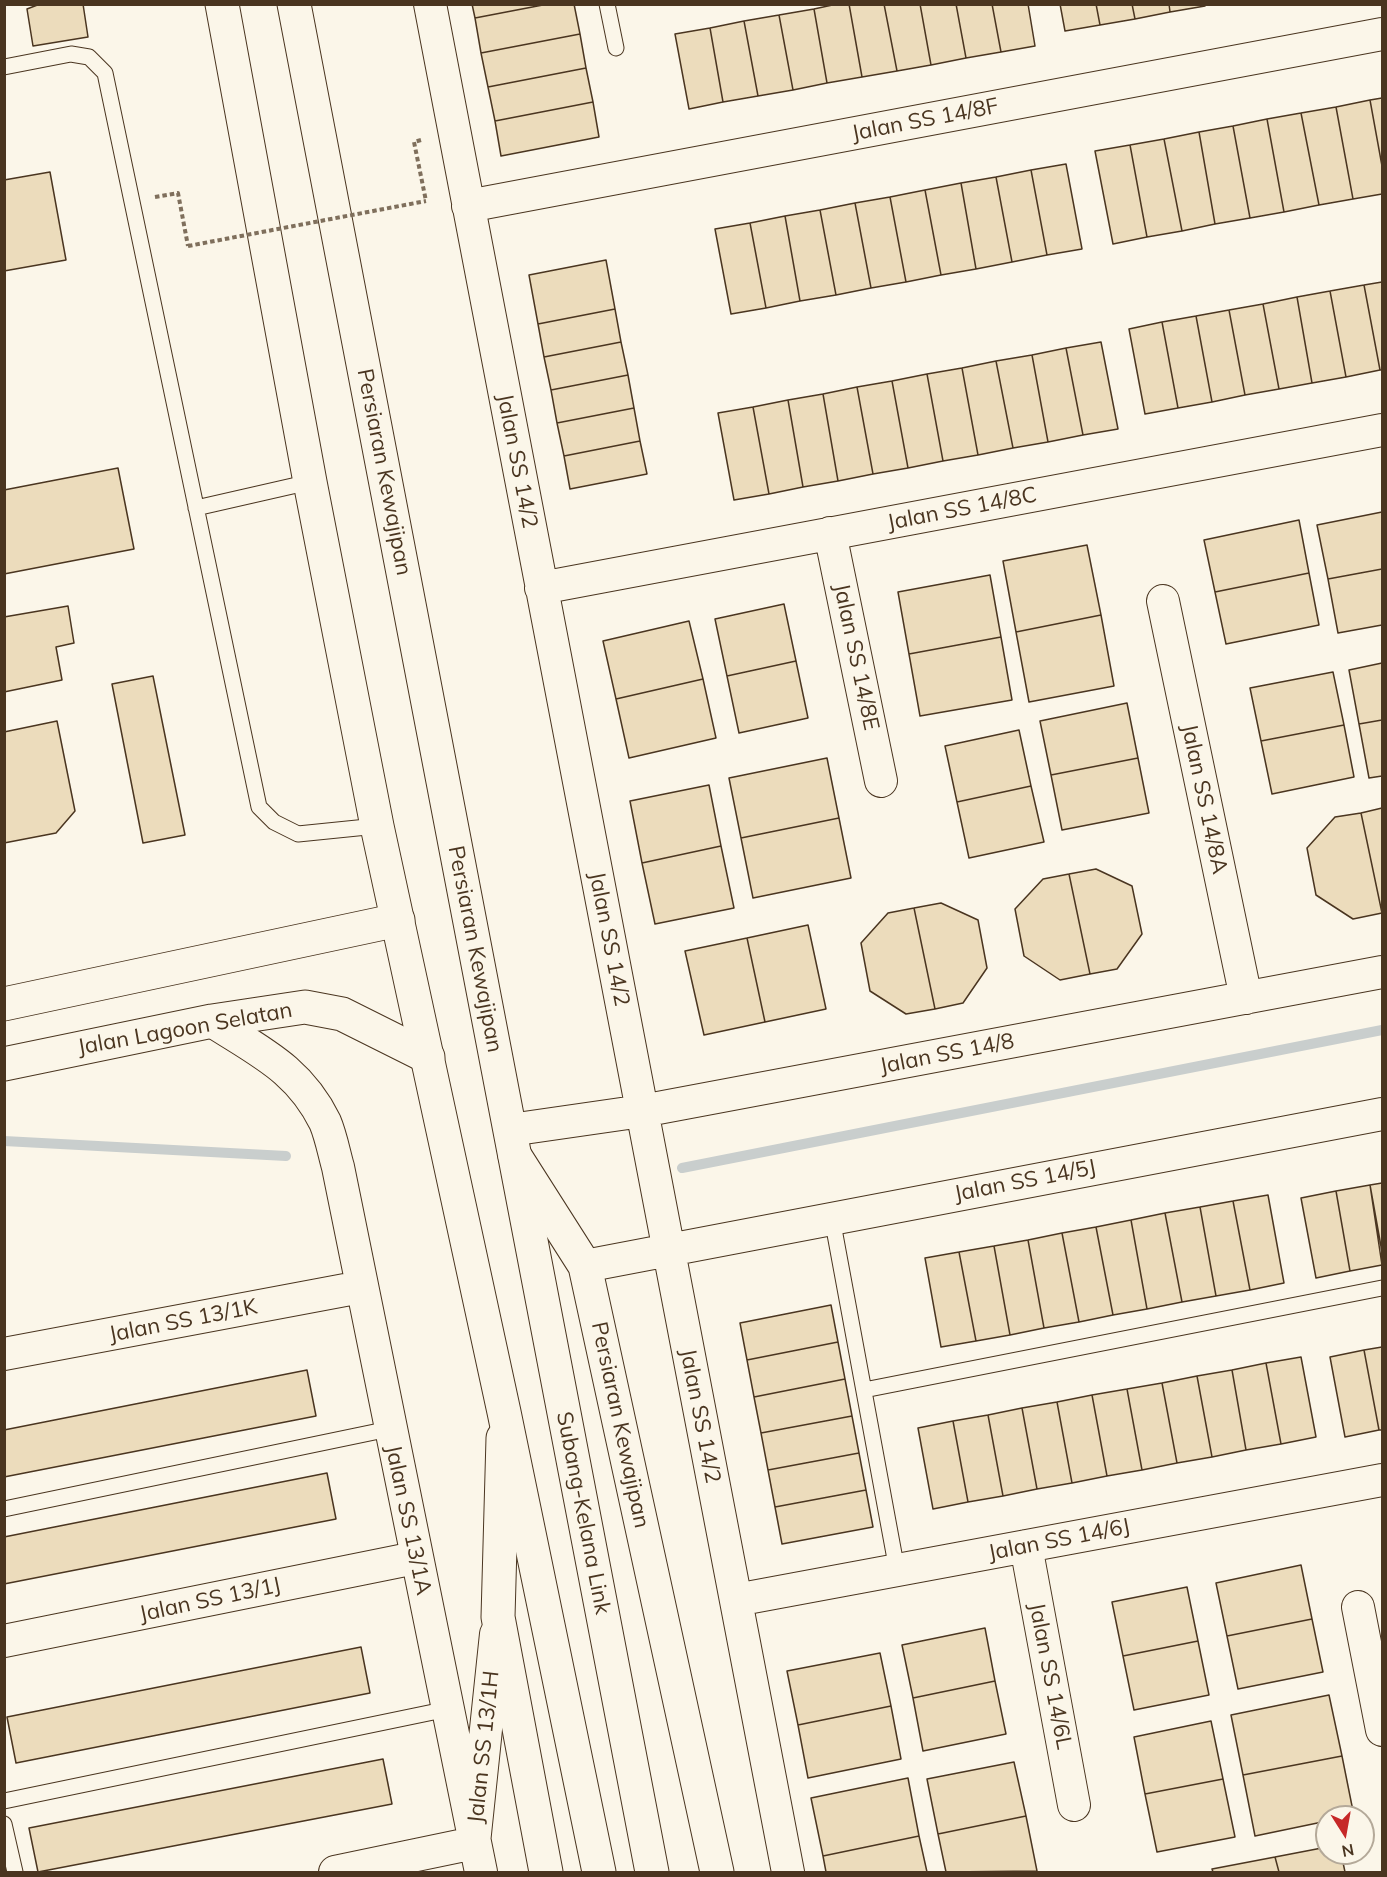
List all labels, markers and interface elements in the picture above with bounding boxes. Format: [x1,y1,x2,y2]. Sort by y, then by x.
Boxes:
street label: Jalan SS 14/8F [849,93,1001,147]
street label: Persiaran Kewajipan [351,366,417,578]
street label: Jalan SS 14/2 [491,391,543,531]
street label: Jalan SS 14/8C [885,482,1039,536]
street label: Jalan SS 14/8E [828,581,884,733]
street label: Jalan SS 14/8A [1175,722,1233,876]
street label: Persiaran Kewajipan [442,843,508,1055]
street label: Jalan SS 14/2 [583,869,635,1009]
street label: Jalan Lagoon Selatan [76,997,294,1061]
street label: Jalan SS 14/8 [877,1028,1017,1080]
street label: Jalan SS 14/5J [952,1154,1098,1208]
street label: Jalan SS 13/1K [107,1294,259,1348]
street label: Persiaran Kewajipan [585,1319,655,1531]
street label: Jalan SS 14/2 [674,1346,726,1486]
street label: Subang-Kelana Link [550,1409,616,1617]
street label: Jalan SS 13/1A [379,1443,437,1597]
street label: Jalan SS 14/6J [986,1513,1132,1567]
street label: Jalan SS 13/1J [137,1572,283,1628]
street label: Jalan SS 14/6L [1023,1601,1077,1751]
street label: Jalan SS 13/1H [463,1669,505,1825]
north arrow [1315,1805,1375,1865]
text: N [1340,1840,1356,1862]

